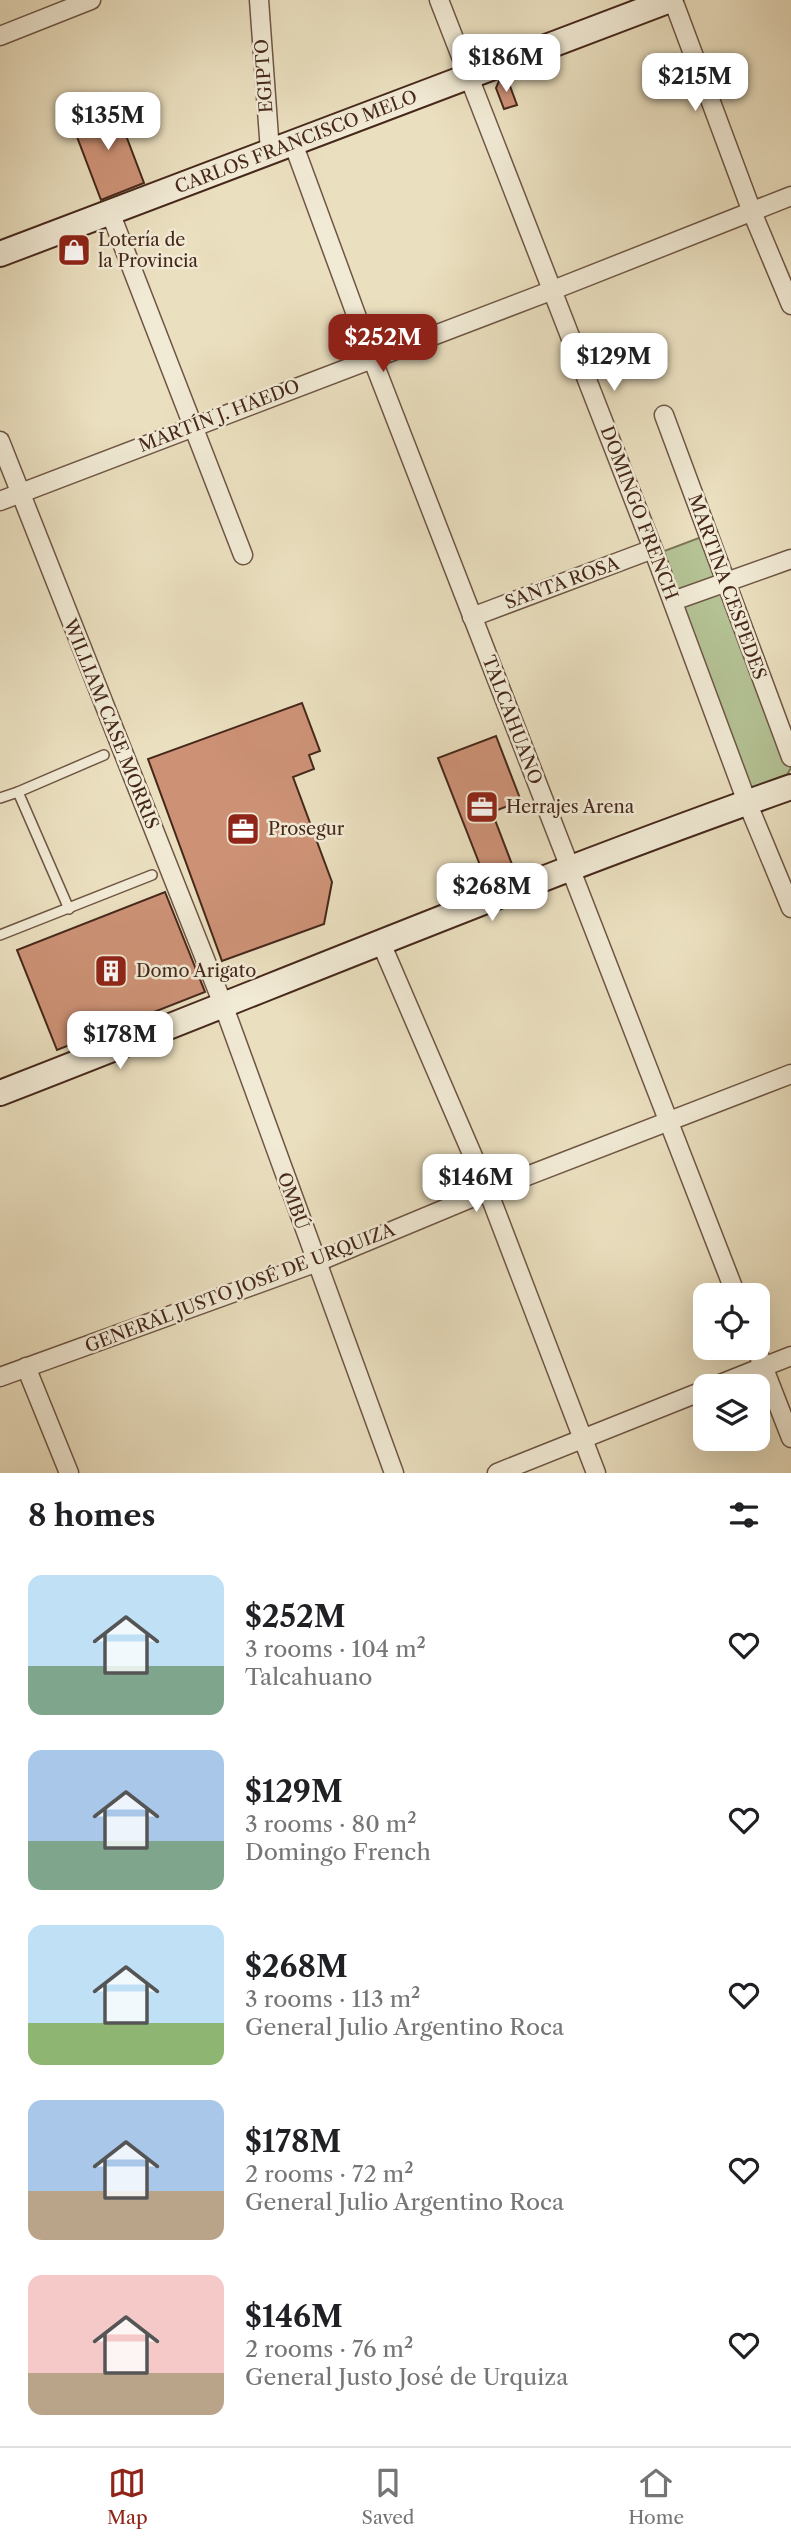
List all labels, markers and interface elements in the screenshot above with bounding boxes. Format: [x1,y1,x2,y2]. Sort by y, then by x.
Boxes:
pin: $186M [457,34,555,94]
street label: EGIPTO [250,38,278,114]
text: $186M [468,43,544,71]
pin: $215M [646,54,744,113]
text: $215M [658,62,732,90]
street label: CARLOS FRANCISCO MELO [172,85,420,198]
pin: $135M [59,92,157,152]
text: $135M [71,101,145,129]
place label: Lotería de la Provincia [98,229,199,272]
shop icon: Lotería de la Provincia [55,231,93,269]
pin: $252M [334,314,432,374]
text: $252M [344,323,422,351]
pin: $129M [565,334,663,393]
text: $129M [577,342,651,370]
street label: MARTÍN J. HAEDO [135,374,303,457]
street label: DOMINGO FRENCH [596,423,682,603]
street label: MARTINA CESPEDES [683,491,771,683]
street label: SANTA ROSA [502,552,623,614]
street label: WILLIAM CASE MORRIS [58,615,163,832]
street label: TALCAHUANO [477,652,547,788]
office icon: Herrajes Arena [463,788,501,826]
place label: Herrajes Arena [506,796,635,818]
office icon: Prosegur [224,810,262,848]
place label: Prosegur [268,818,345,840]
pin: $268M [443,864,541,923]
text: $268M [453,872,531,900]
building icon: Domo Arigato [92,952,130,990]
place label: Domo Arigato [136,960,256,982]
pin: $178M [71,1012,169,1071]
text: $178M [83,1020,157,1048]
pin: $146M [427,1154,525,1214]
text: $146M [439,1163,514,1191]
street label: OMBÚ [273,1169,314,1233]
street label: GENERAL JUSTO JOSÉ DE URQUIZA [82,1217,399,1357]
map controls [693,1283,770,1451]
button: locate [693,1283,770,1360]
button: layers [693,1374,770,1451]
icon: filters [725,1496,763,1534]
text: 8 homes [28,1497,155,1534]
text: $252M [245,1598,346,1635]
icon: home [84,1603,168,1687]
icon: heart [725,1626,763,1664]
text: 3 rooms · 104 m² [245,1635,426,1663]
text: Talcahuano [245,1663,372,1691]
text: $129M [245,1773,343,1810]
icon: home [84,1778,168,1862]
icon: heart [725,1801,763,1839]
text: 3 rooms · 80 m² [245,1810,417,1838]
text: Domingo French [245,1838,431,1866]
text: $268M [245,1948,348,1985]
icon: home [84,1953,168,2037]
icon: heart [725,1976,763,2014]
text: 3 rooms · 113 m² [245,1985,421,2013]
text: General Julio Argentino Roca [245,2013,564,2041]
text: $178M [245,2123,341,2160]
icon: home [84,2128,168,2212]
icon: heart [725,2151,763,2189]
text: 2 rooms · 72 m² [245,2160,414,2188]
text: General Julio Argentino Roca [245,2188,564,2216]
text: $146M [245,2298,343,2335]
icon: home [84,2303,168,2387]
icon: heart [725,2326,763,2364]
text: 2 rooms · 76 m² [245,2335,413,2363]
text: General Justo José de Urquiza [245,2363,568,2391]
tab: Map [107,2464,148,2529]
tab: Saved [362,2464,414,2529]
tab: Home [628,2464,684,2529]

